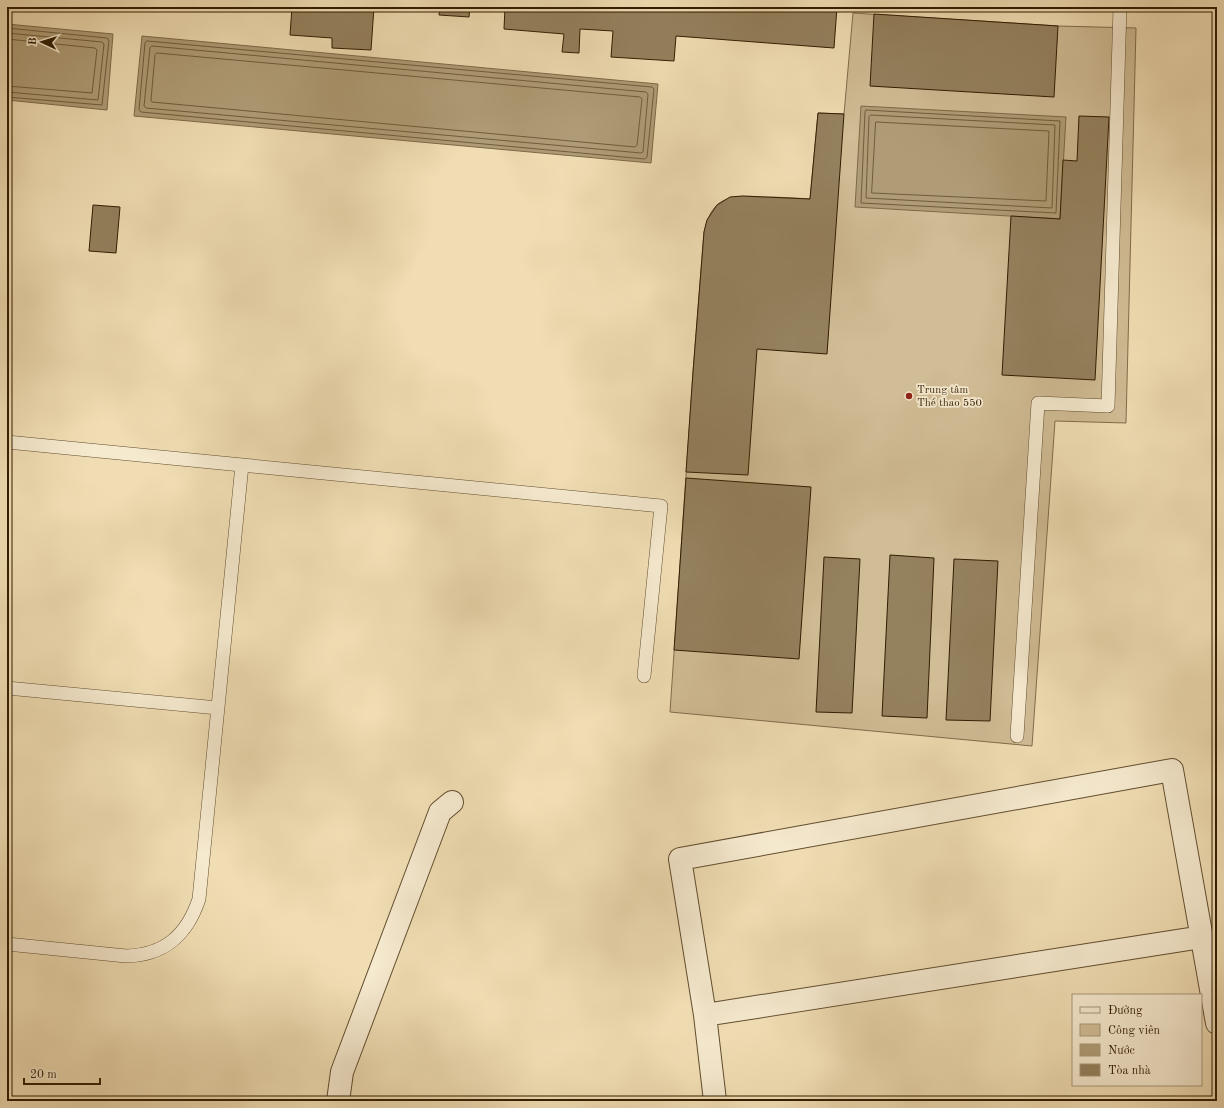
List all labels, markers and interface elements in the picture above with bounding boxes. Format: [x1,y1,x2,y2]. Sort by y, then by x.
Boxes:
north arrow [22,22,62,62]
text: B [28,37,39,46]
place label: Trung tâm Thể thao 550 [917,385,982,409]
marker: Trung tâm Thể thao 550 [904,391,914,401]
legend [1072,994,1202,1086]
text: Đường [1108,1005,1143,1017]
text: Công viên [1108,1025,1160,1037]
text: Nước [1108,1045,1135,1057]
scale bar [24,1060,100,1086]
text: Tòa nhà [1108,1065,1151,1077]
text: 20 m [30,1069,57,1081]

